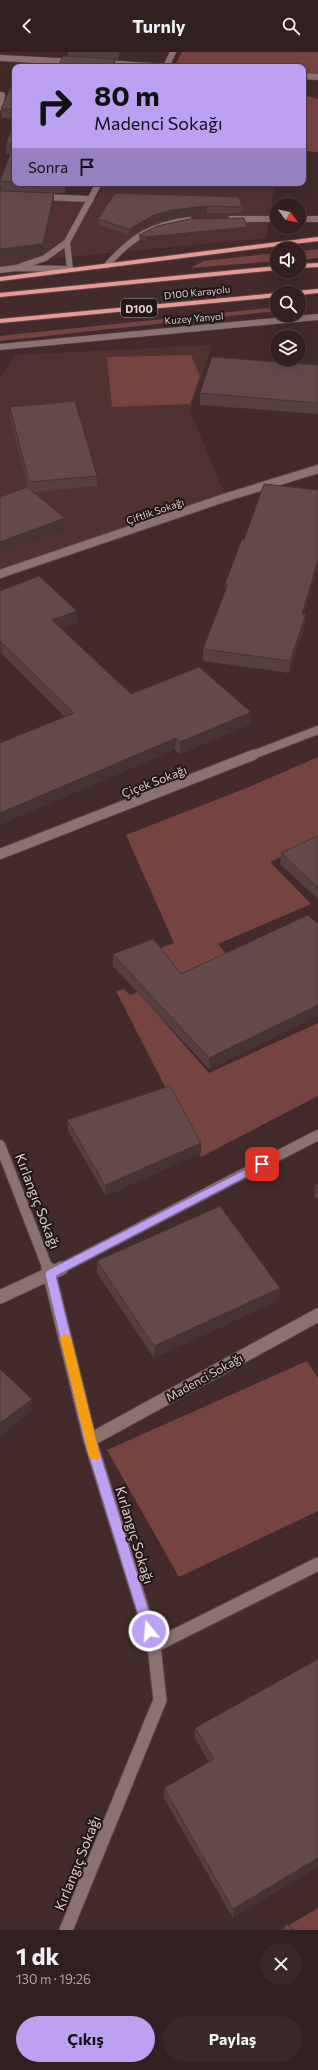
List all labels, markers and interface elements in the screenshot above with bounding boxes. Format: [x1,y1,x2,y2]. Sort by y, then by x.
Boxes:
icon: back [16,15,38,37]
text: Turnly [132,15,186,37]
icon: search [280,15,302,37]
text: 80 m [94,78,160,112]
icon: right [28,80,80,132]
text: Madenci Sokağı [94,112,223,134]
icon: arrive [76,156,98,178]
text: Sonra [28,158,68,176]
north arrow [270,198,306,234]
map controls [270,198,306,366]
button: sound [270,242,306,278]
street label: D100 Karayolu [163,283,231,301]
button: search [270,286,306,322]
road number: D100 [121,299,157,317]
street label: Kuzey Yanyol [164,309,224,327]
button: layers [270,330,306,366]
street label: Çiftlik Sokağı [124,495,186,527]
street label: Çiçek Sokağı [119,762,189,800]
pin [245,1147,279,1181]
street label: Kırlangıç Sokağı [12,1151,64,1251]
icon: arrive [251,1153,273,1175]
street label: Madenci Sokağı [163,1350,245,1404]
street label: Kırlangıç Sokağı [112,1484,158,1586]
position arrow [128,1610,170,1652]
street label: Kırlangıç Sokağı [50,1813,104,1913]
text: 1 dk [16,1941,59,1970]
button: close [260,1943,302,1985]
text: 130 m · 19:26 [16,1971,91,1987]
button: Çıkış [16,2016,155,2062]
button: Paylaş [163,2016,302,2062]

